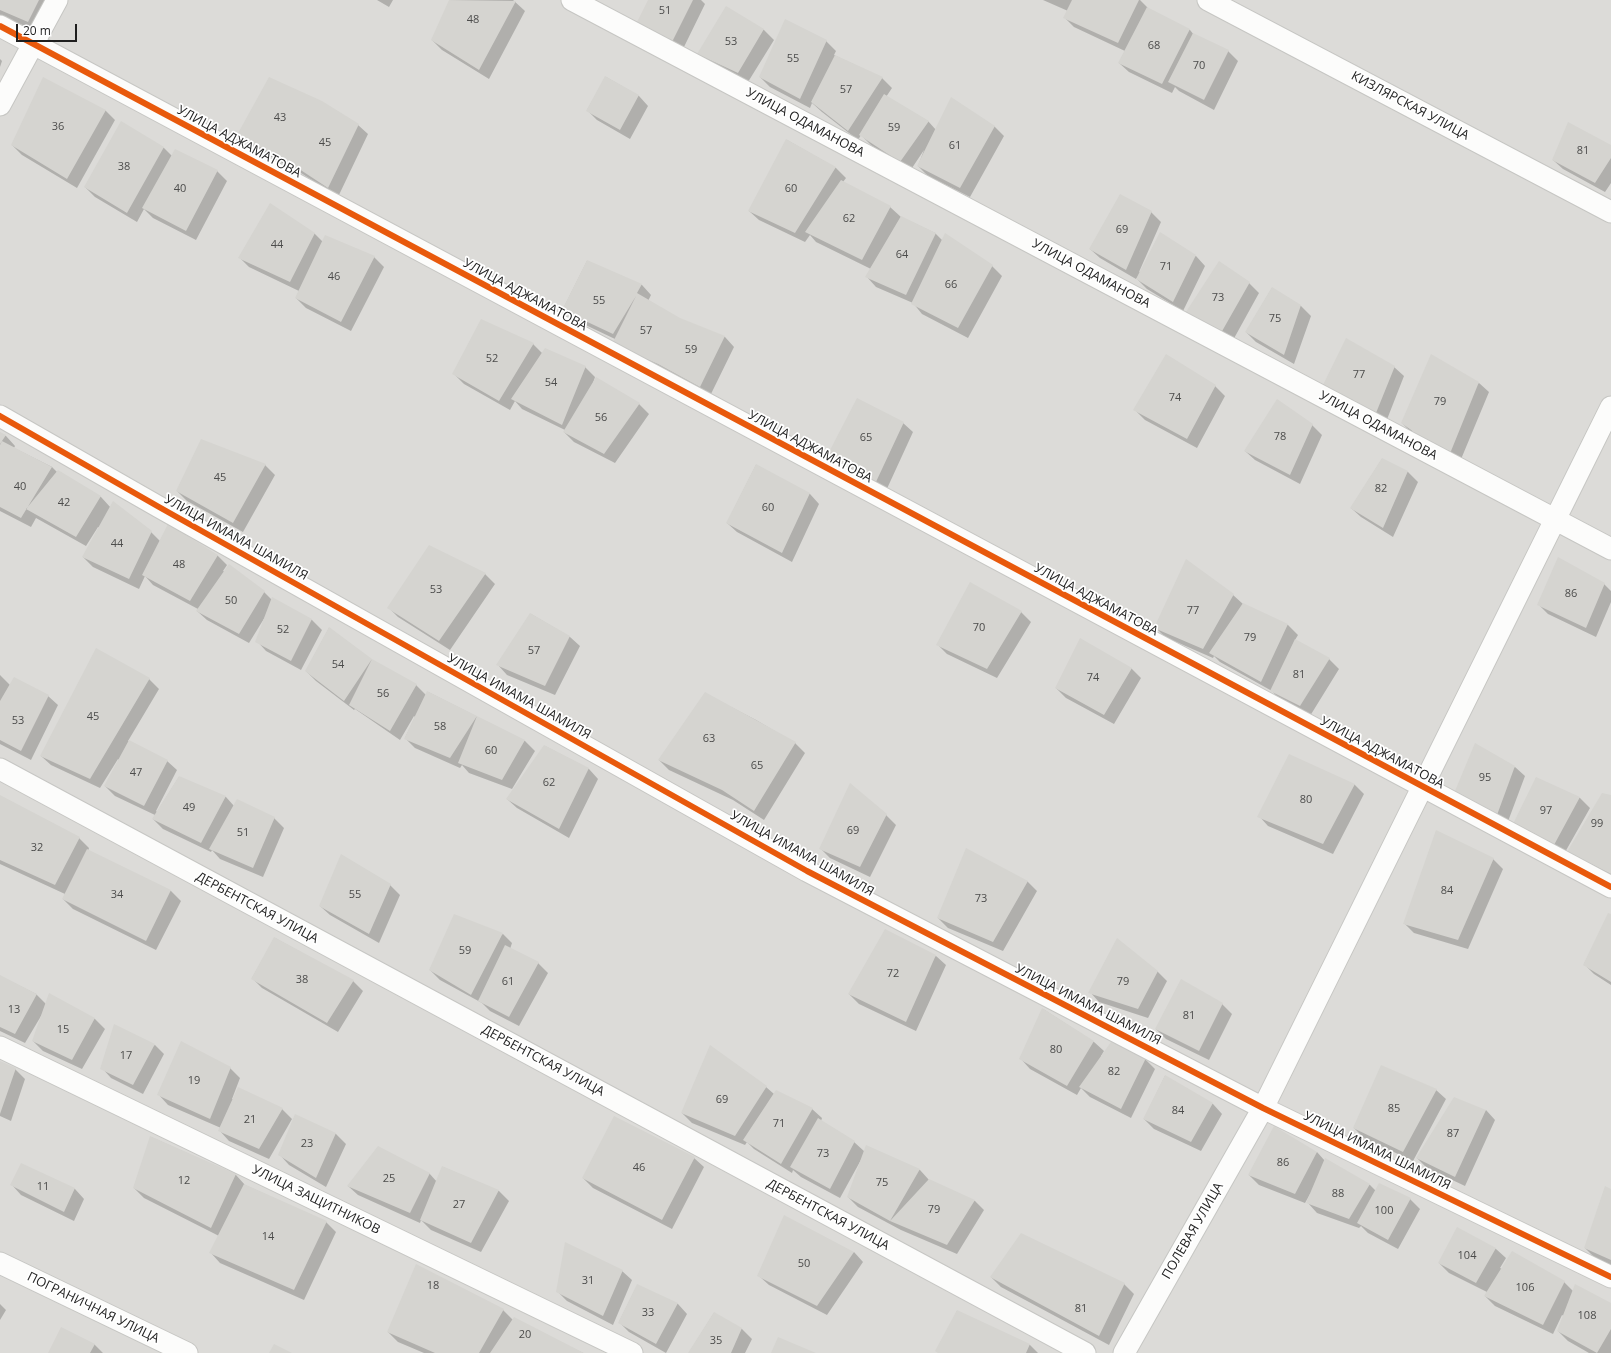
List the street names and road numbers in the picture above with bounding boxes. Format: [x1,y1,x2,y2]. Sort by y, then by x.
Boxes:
street label: КИЗЛЯРСКАЯ УЛИЦА [1348,68,1472,144]
street label: УЛИЦА ОДАМАНОВА [743,85,867,161]
street label: УЛИЦА АДЖАМАТОВА [174,103,304,181]
street label: УЛИЦА ОДАМАНОВА [1029,236,1153,312]
street label: УЛИЦА АДЖАМАТОВА [460,256,590,334]
street label: УЛИЦА ОДАМАНОВА [1316,388,1440,464]
street label: УЛИЦА АДЖАМАТОВА [745,408,875,486]
street label: УЛИЦА ИМАМА ШАМИЛЯ [161,492,311,584]
street label: УЛИЦА АДЖАМАТОВА [1031,561,1161,639]
street label: УЛИЦА ИМАМА ШАМИЛЯ [444,651,594,743]
street label: УЛИЦА АДЖАМАТОВА [1317,714,1447,792]
street label: УЛИЦА ИМАМА ШАМИЛЯ [727,808,877,900]
street label: ДЕРБЕНТСКАЯ УЛИЦА [193,869,321,947]
street label: УЛИЦА ИМАМА ШАМИЛЯ [1012,961,1164,1049]
street label: ДЕРБЕНТСКАЯ УЛИЦА [479,1022,607,1100]
street label: УЛИЦА ИМАМА ШАМИЛЯ [1301,1109,1453,1193]
street label: УЛИЦА ЗАЩИТНИКОВ [249,1162,383,1238]
street label: ДЕРБЕНТСКАЯ УЛИЦА [764,1176,892,1254]
street label: ПОЛЕВАЯ УЛИЦА [1159,1180,1227,1282]
street label: ПОГРАНИЧНАЯ УЛИЦА [24,1269,162,1347]

